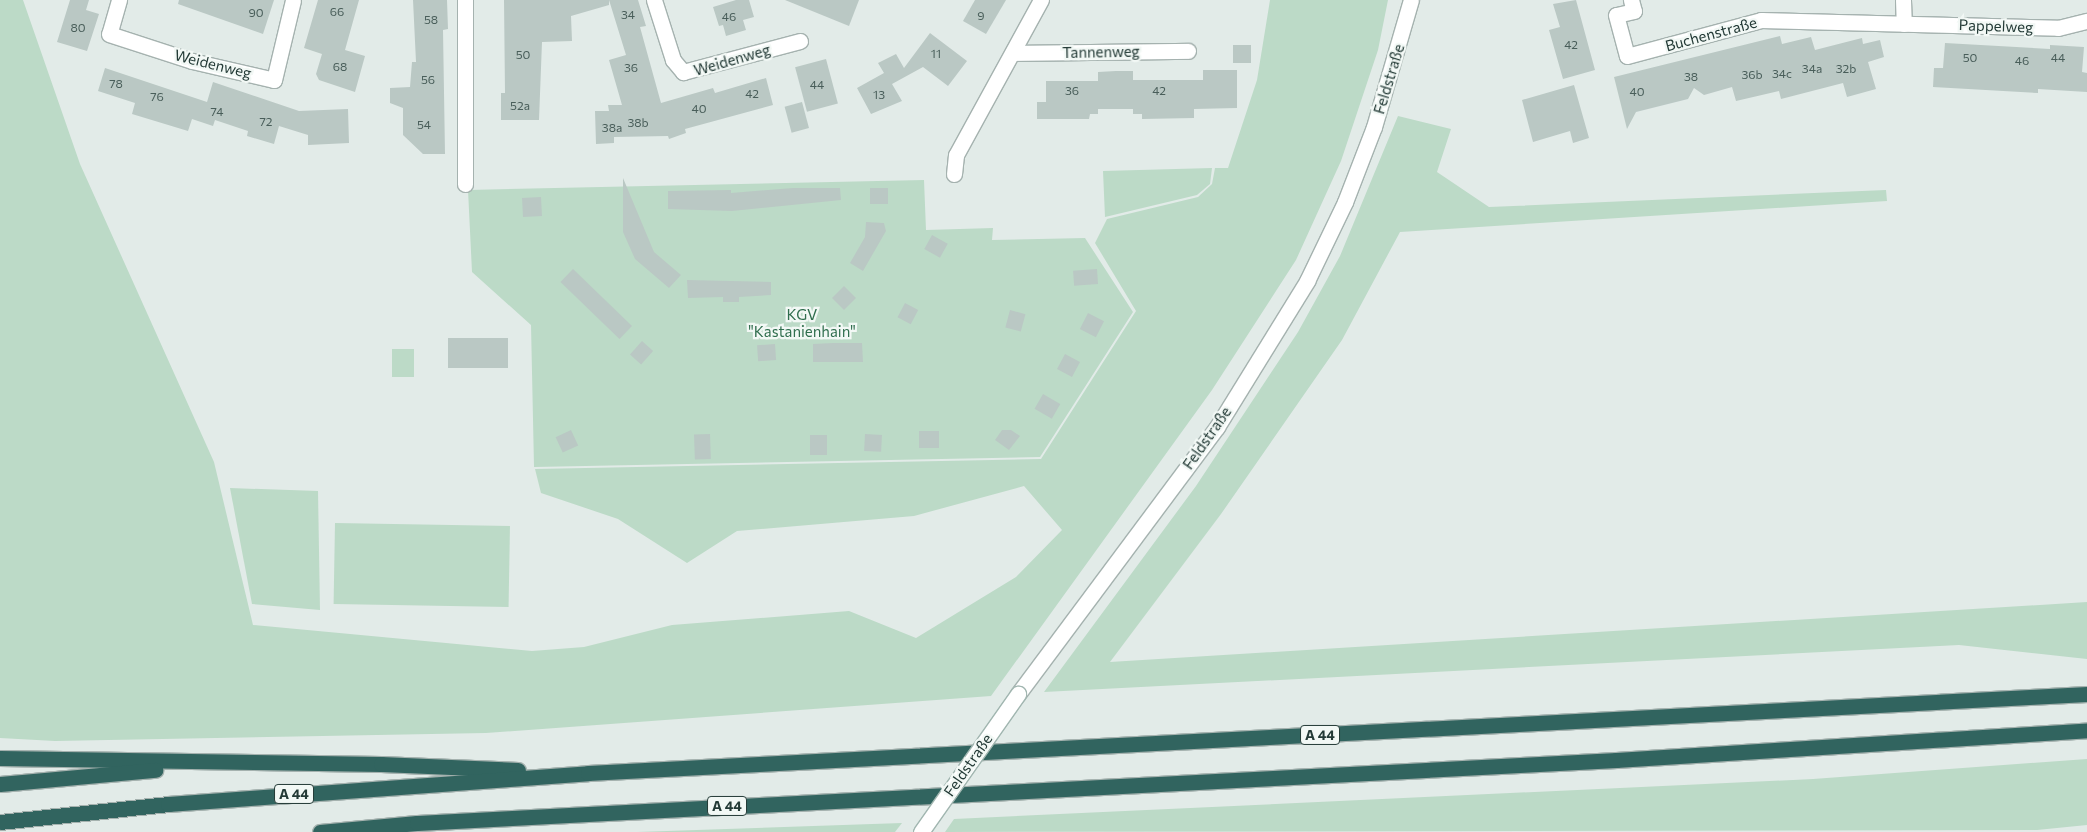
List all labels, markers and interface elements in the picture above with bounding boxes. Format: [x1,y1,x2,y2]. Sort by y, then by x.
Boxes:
house number: 66 [330,5,344,19]
house number: 90 [248,6,264,20]
house number: 34 [621,8,635,22]
house number: 9 [977,9,985,23]
house number: 46 [722,10,736,24]
house number: 58 [424,13,438,27]
street label: Buchenstraße [1663,13,1759,55]
street label: Pappelweg [1958,16,2034,36]
house number: 80 [70,21,86,35]
house number: 42 [1564,38,1578,52]
street label: Weidenweg [692,40,772,80]
street label: Tannenweg [1062,42,1140,62]
street label: Feldstraße [1370,42,1408,116]
street label: Weidenweg [173,46,253,82]
house number: 11 [931,47,941,61]
house number: 50 [516,48,530,62]
house number: 50 [1963,51,1977,65]
house number: 44 [2051,51,2065,65]
house number: 46 [2015,54,2029,68]
house number: 68 [333,60,347,74]
house number: 36 [624,61,638,75]
house number: 34a [1802,62,1822,76]
house number: 32b [1836,62,1856,76]
house number: 34c [1772,67,1792,81]
house number: 36b [1741,68,1763,82]
house number: 38 [1684,70,1698,84]
house number: 56 [421,73,435,87]
house number: 78 [109,77,123,91]
house number: 44 [810,78,824,92]
house number: 36 [1065,84,1079,98]
house number: 42 [1152,84,1166,98]
house number: 40 [1629,85,1645,99]
house number: 42 [745,87,759,101]
house number: 13 [873,88,885,102]
house number: 76 [150,90,164,104]
house number: 52a [510,99,530,113]
house number: 40 [691,102,707,116]
house number: 74 [211,105,223,119]
house number: 72 [260,115,272,129]
house number: 38b [627,116,649,130]
house number: 54 [417,118,431,132]
house number: 38a [602,121,622,135]
park label: KGV "Kastanienhain" [748,305,856,340]
street label: Feldstraße [1179,403,1235,473]
road number: A 44 [1300,724,1340,746]
street label: Feldstraße [940,730,996,800]
road number: A 44 [274,782,314,806]
road number: A 44 [707,794,747,818]

